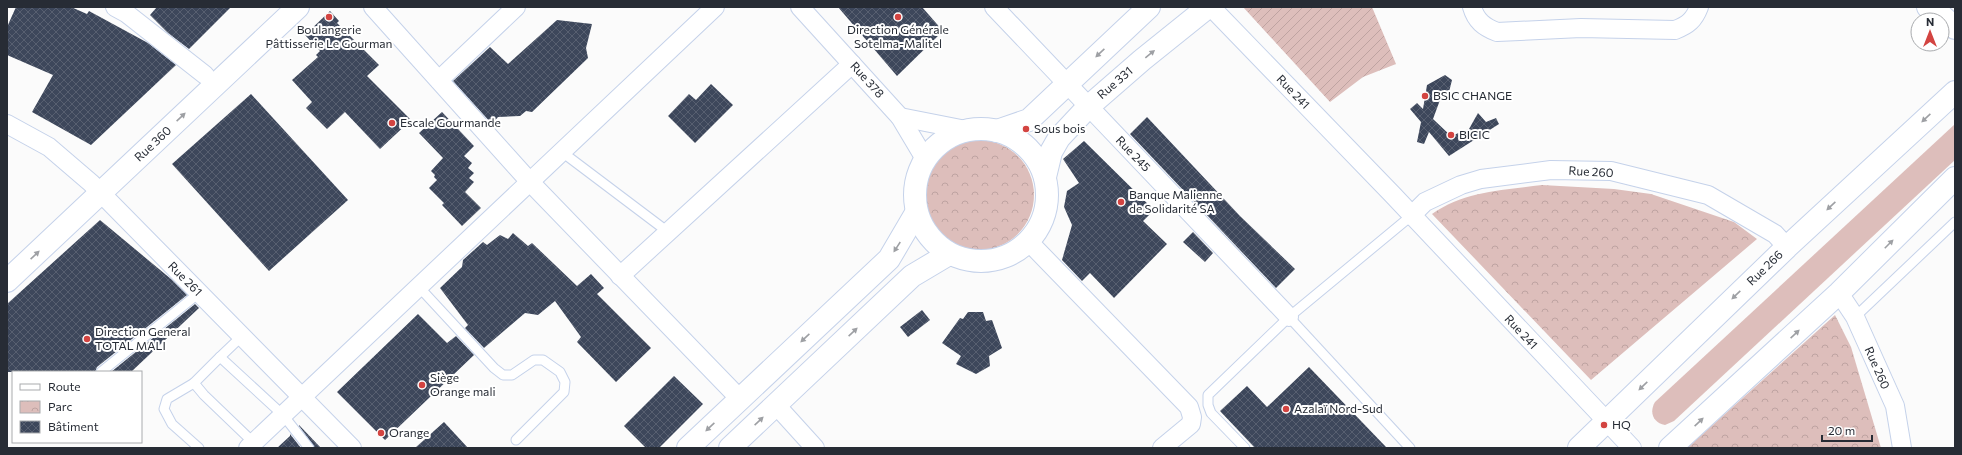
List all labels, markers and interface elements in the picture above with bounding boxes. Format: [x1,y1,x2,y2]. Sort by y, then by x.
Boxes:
marker: Boulangerie Pâttisserie Le Gourman [324,12,334,22]
marker: Direction Générale Sotelma-Malitel [893,12,903,22]
north arrow [1910,12,1950,52]
text: N [1926,15,1934,28]
place label: Boulangerie Pâttisserie Le Gourman [266,22,393,50]
place label: Direction Générale Sotelma-Malitel [847,22,949,50]
one-way arrow [1095,48,1105,58]
one-way arrow [1144,50,1155,58]
street label: Rue 378 [848,58,888,100]
street label: Rue 331 [1094,63,1135,101]
street label: Rue 241 [1274,71,1313,111]
place label: BSIC CHANGE [1433,88,1512,102]
marker: BSIC CHANGE [1420,91,1430,101]
one-way arrow [176,113,186,122]
one-way arrow [1921,113,1931,123]
place label: Escale Gourmande [400,115,501,129]
marker: Escale Gourmande [387,118,397,128]
place label: Sous bois [1034,121,1085,135]
street label: Rue 360 [131,123,174,164]
marker: Sous bois [1021,124,1031,134]
place label: BICIC [1459,127,1490,141]
marker: BICIC [1446,130,1456,140]
street label: Rue 245 [1113,133,1154,174]
street label: Rue 260 [1568,163,1614,179]
place label: Banque Malienne de Solidarité SA [1129,187,1222,215]
marker: Banque Malienne de Solidarité SA [1116,197,1126,207]
one-way arrow [1826,201,1836,211]
one-way arrow [1884,239,1894,249]
one-way arrow [893,242,901,252]
street label: Rue 266 [1743,247,1785,288]
one-way arrow [30,250,41,259]
street label: Rue 261 [166,258,206,298]
one-way arrow [1731,291,1741,300]
street label: Rue 241 [1502,311,1541,351]
place label: Direction General TOTAL MALI [95,324,190,352]
one-way arrow [848,327,858,337]
one-way arrow [1789,329,1800,338]
one-way arrow [800,333,810,343]
marker: Direction General TOTAL MALI [82,334,92,344]
street label: Rue 260 [1862,344,1894,391]
place label: Siège Orange mali [430,370,496,398]
legend [12,371,142,443]
text: Route [48,379,81,393]
marker: Siège Orange mali [417,380,427,390]
one-way arrow [1638,381,1648,391]
text: Parc [48,399,72,413]
place label: Azalaï Nord-Sud [1294,401,1383,415]
marker: Azalaï Nord-Sud [1281,404,1291,414]
one-way arrow [754,416,764,426]
place label: HQ [1612,417,1631,431]
one-way arrow [1694,417,1704,426]
scale bar [1822,417,1872,443]
text: Bâtiment [48,419,99,433]
marker: HQ [1599,420,1609,430]
one-way arrow [705,422,715,432]
text: 20 m [1828,423,1855,437]
place label: Orange [389,425,429,439]
marker: Orange [376,428,386,438]

